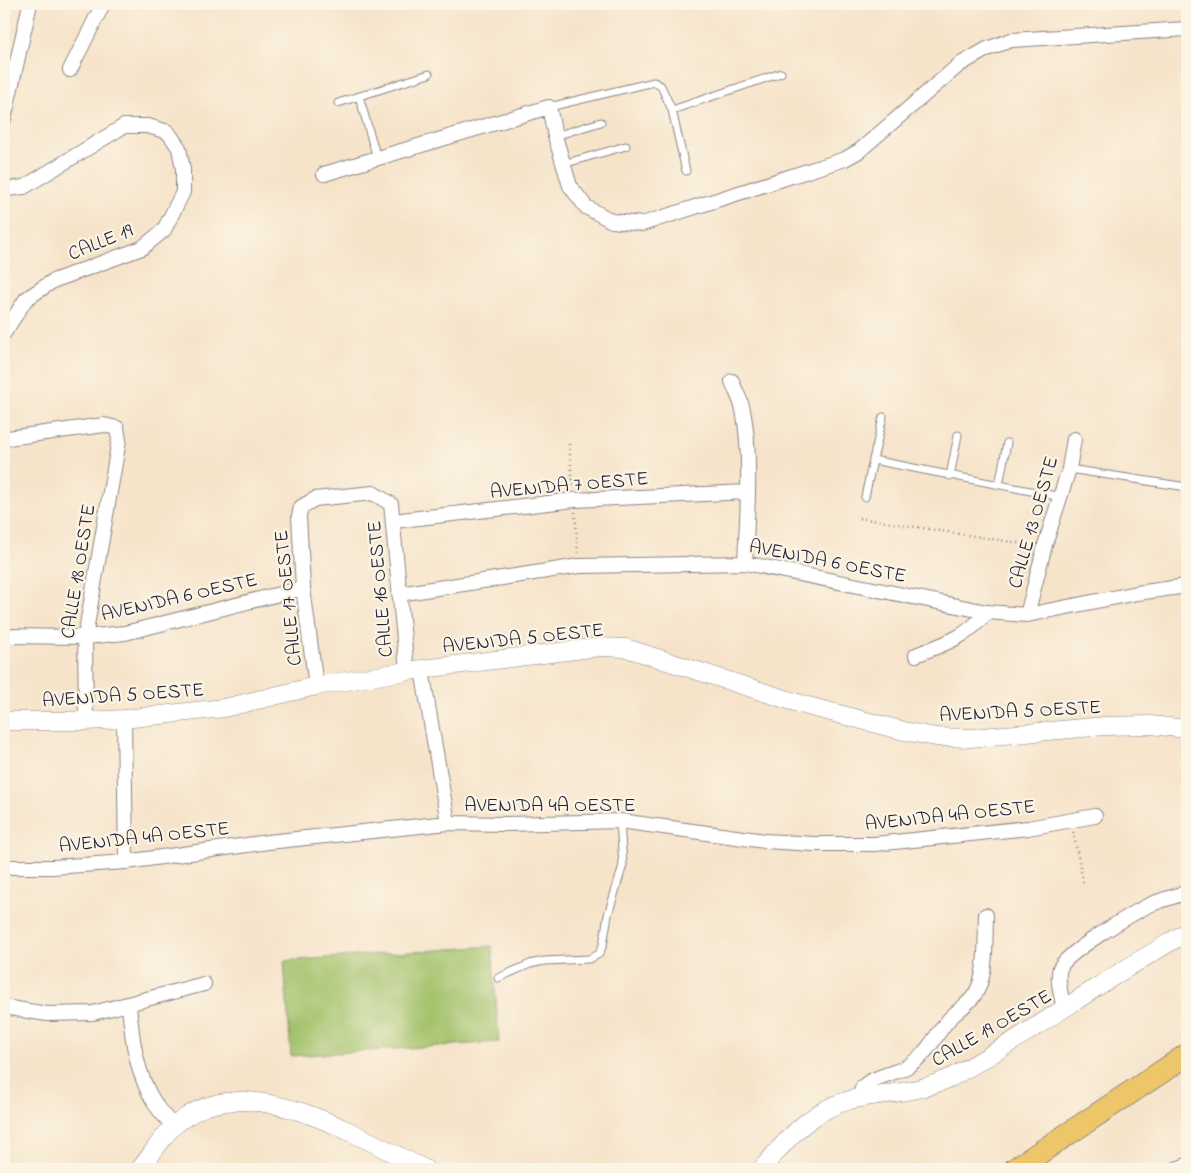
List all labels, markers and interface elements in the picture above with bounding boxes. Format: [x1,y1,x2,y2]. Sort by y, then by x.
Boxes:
street label: CALLE 19 [64,217,138,269]
street label: CALLE 13 OESTE [1002,453,1067,592]
street label: AVENIDA 7 OESTE [489,465,650,508]
street label: CALLE 18 OESTE [55,502,104,641]
street label: CALLE 16 OESTE [361,519,402,658]
street label: CALLE 17 OESTE [268,528,311,667]
street label: AVENIDA 6 OESTE [746,533,909,592]
street label: AVENIDA 6 OESTE [99,566,261,631]
street label: AVENIDA 5 OESTE [441,617,605,662]
street label: AVENIDA 5 OESTE [41,676,205,717]
street label: AVENIDA 5 OESTE [938,694,1102,731]
street label: AVENIDA 4A OESTE [464,792,636,821]
street label: AVENIDA 4A OESTE [864,793,1037,840]
street label: AVENIDA 4A OESTE [58,815,231,862]
street label: CALLE 19 OESTE [927,983,1058,1075]

